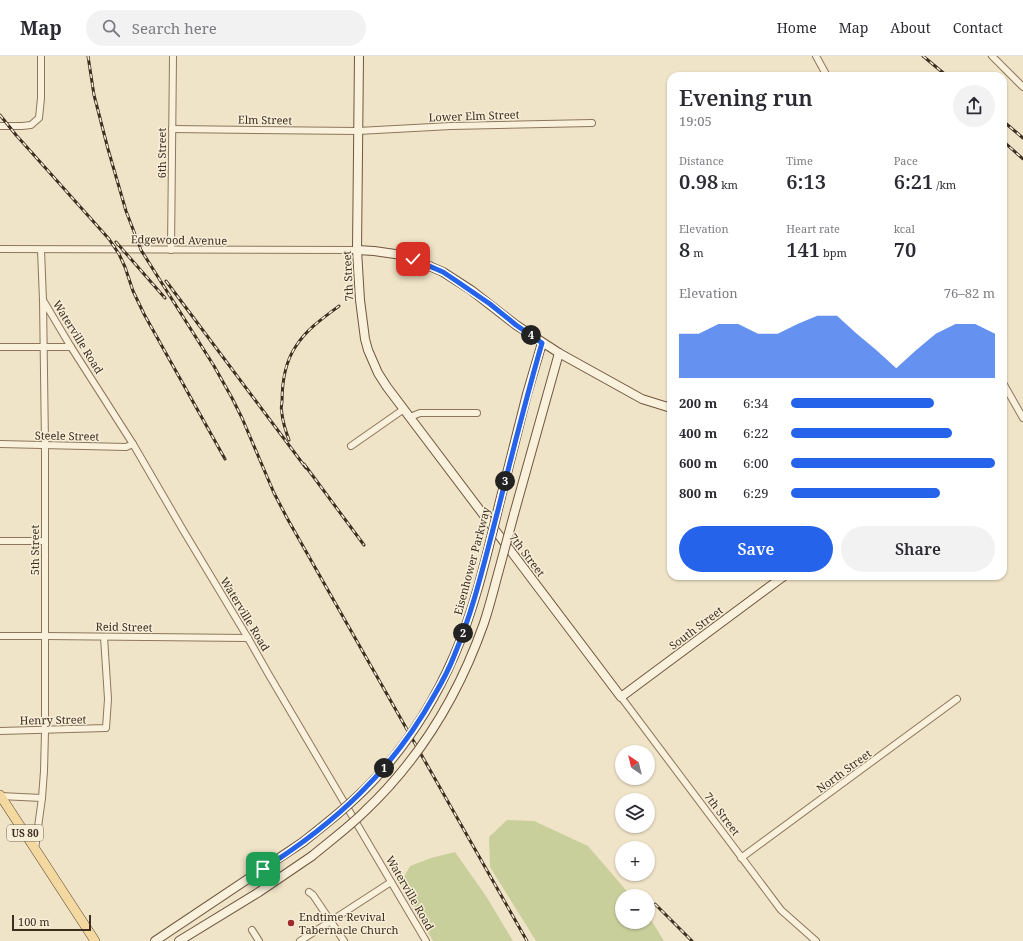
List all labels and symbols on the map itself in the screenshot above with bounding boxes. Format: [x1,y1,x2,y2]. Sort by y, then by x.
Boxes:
street label: Lower Elm Street [428,106,520,125]
street label: Elm Street [238,112,292,127]
street label: 6th Street [154,128,169,178]
street label: Edgewood Avenue [131,231,228,248]
pin [396,242,430,276]
street label: 7th Street [339,250,356,302]
street label: Waterville Road [50,297,107,376]
pin: 4 [521,325,541,345]
street label: Steele Street [35,427,99,444]
pin: 3 [495,471,515,491]
street label: Eisenhower Parkway [450,504,493,617]
street label: 5th Street [27,525,42,575]
street label: 7th Street [506,530,549,579]
street label: Waterville Road [217,574,274,654]
street label: South Street [666,602,726,653]
street label: Reid Street [95,619,153,634]
pin: 2 [453,623,473,643]
street label: Henry Street [20,711,87,728]
north arrow [615,745,655,785]
street label: North Street [813,746,874,796]
pin: 1 [374,758,394,778]
street label: 7th Street [701,789,744,838]
road number: US 80 [7,825,43,841]
pin [246,852,280,886]
street label: Waterville Road [383,853,438,933]
place label: Endtime Revival Tabernacle Church [299,909,399,937]
scale bar [12,913,91,932]
marker: Endtime Revival Tabernacle Church [286,918,296,928]

